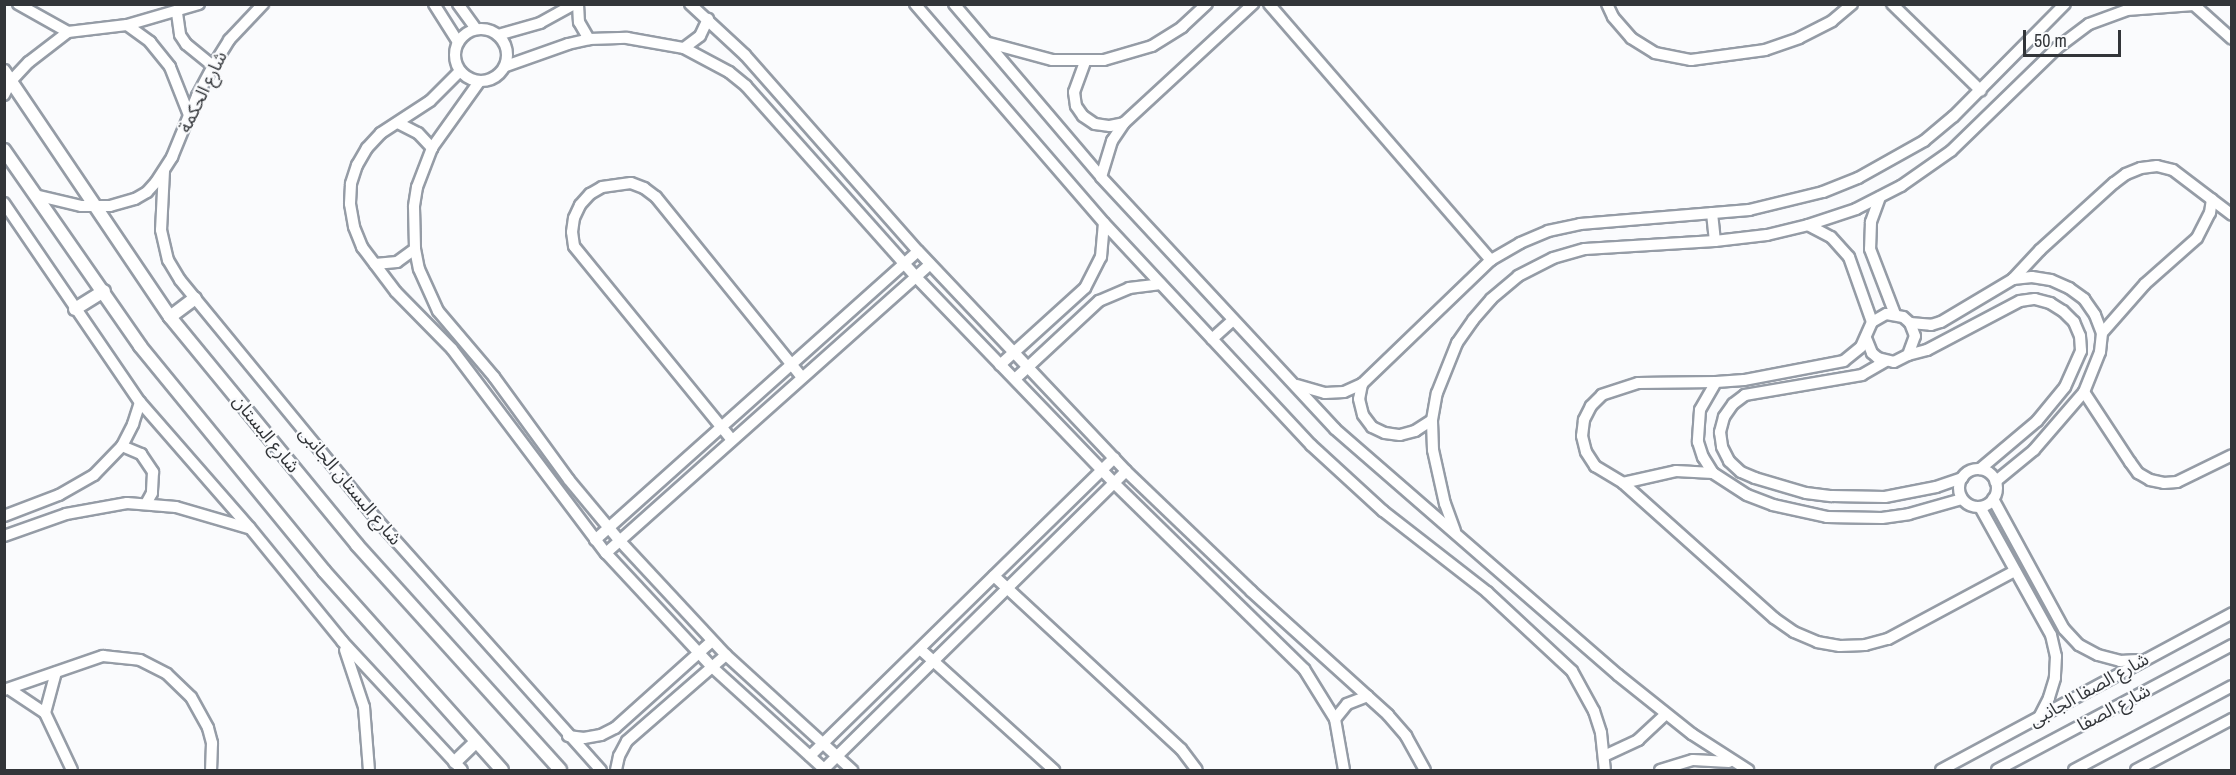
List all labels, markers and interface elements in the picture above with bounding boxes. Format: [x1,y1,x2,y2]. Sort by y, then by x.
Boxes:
scale bar [2026,18,2124,56]
text: 50 m [2034,28,2067,53]
street label: شارع الحكمة [174,48,232,136]
street label: شارع البستان [228,391,304,477]
street label: شارع البستان الجانبى [294,422,406,550]
street label: شارع الصفا الجانبى [2025,648,2153,732]
street label: شارع الصفا [2074,680,2154,736]

